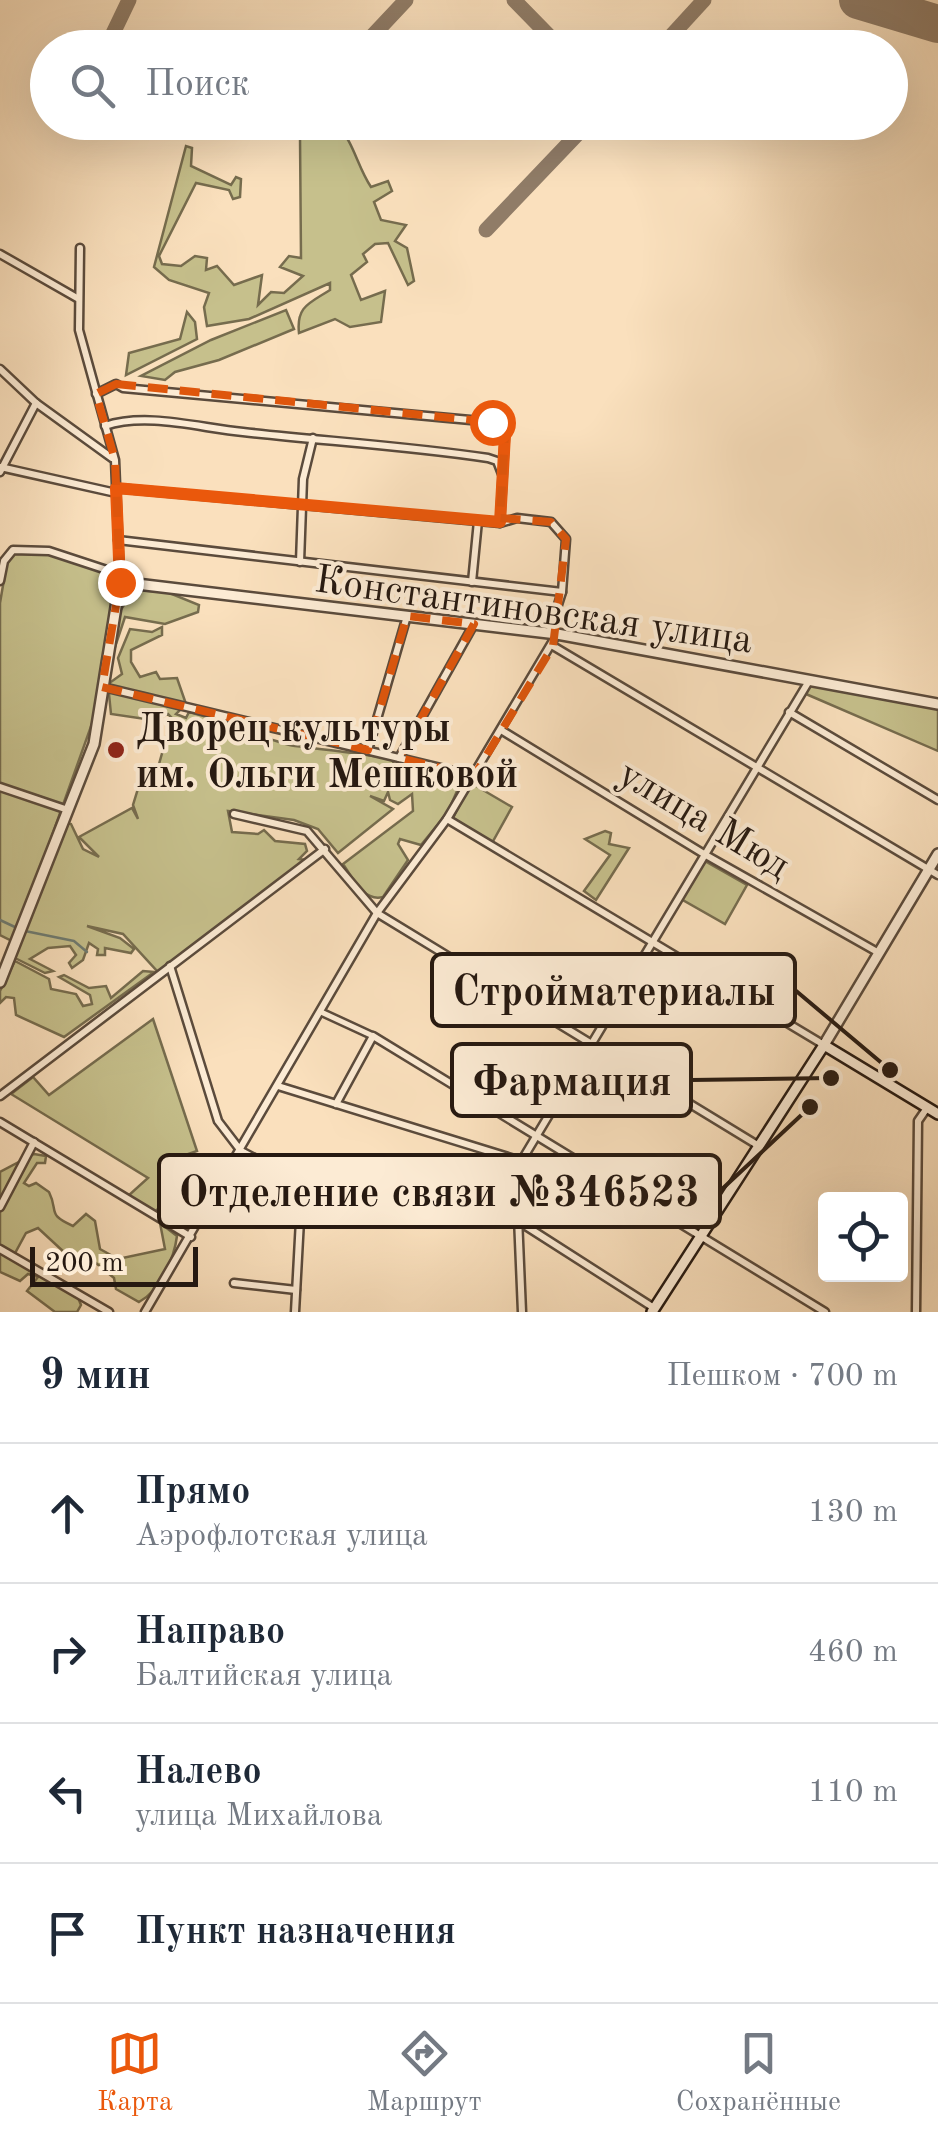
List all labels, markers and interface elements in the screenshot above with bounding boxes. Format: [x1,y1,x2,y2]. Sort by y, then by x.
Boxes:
search box [30,30,908,140]
icon: search [65,58,120,113]
text: Поиск [145,66,250,104]
route start [470,400,516,446]
route end [98,560,144,606]
street label: Константиновская улица [312,561,755,663]
place label: Дворец культуры им. Ольги Мешковой [136,711,518,797]
marker: Дворец культуры им. Ольги Мешковой [105,739,127,761]
street label: улица Мюд [610,755,796,888]
callout: Стройматериалы [432,954,795,1026]
text: Стройматериалы [452,972,776,1015]
callout: Фармация [452,1044,691,1116]
text: Фармация [472,1063,672,1105]
callout: Отделение связи №346523 [159,1155,720,1227]
text: Отделение связи №346523 [178,1173,700,1216]
map controls [818,1192,908,1282]
button: locate [818,1192,908,1282]
scale bar [30,1242,198,1286]
text: 200 m [45,1250,124,1278]
text: 9 мин [40,1356,151,1398]
text: Пешком · 700 m [666,1361,898,1393]
text: Прямо [135,1474,250,1512]
icon: ahead [40,1486,95,1541]
text: 130 m [808,1497,898,1529]
text: Аэрофлотская улица [135,1521,428,1553]
text: Направо [135,1614,285,1652]
icon: right [40,1626,95,1681]
text: 460 m [808,1637,898,1669]
text: Балтийская улица [135,1661,392,1693]
text: Налево [135,1754,262,1792]
icon: left [40,1766,95,1821]
text: 110 m [808,1777,898,1809]
text: улица Михайлова [135,1801,383,1833]
icon: arrive [40,1906,95,1961]
text: Пункт назначения [135,1914,456,1952]
tab: Карта [97,2026,173,2121]
tab: Маршрут [367,2026,482,2121]
tab: Сохранённые [676,2026,841,2121]

